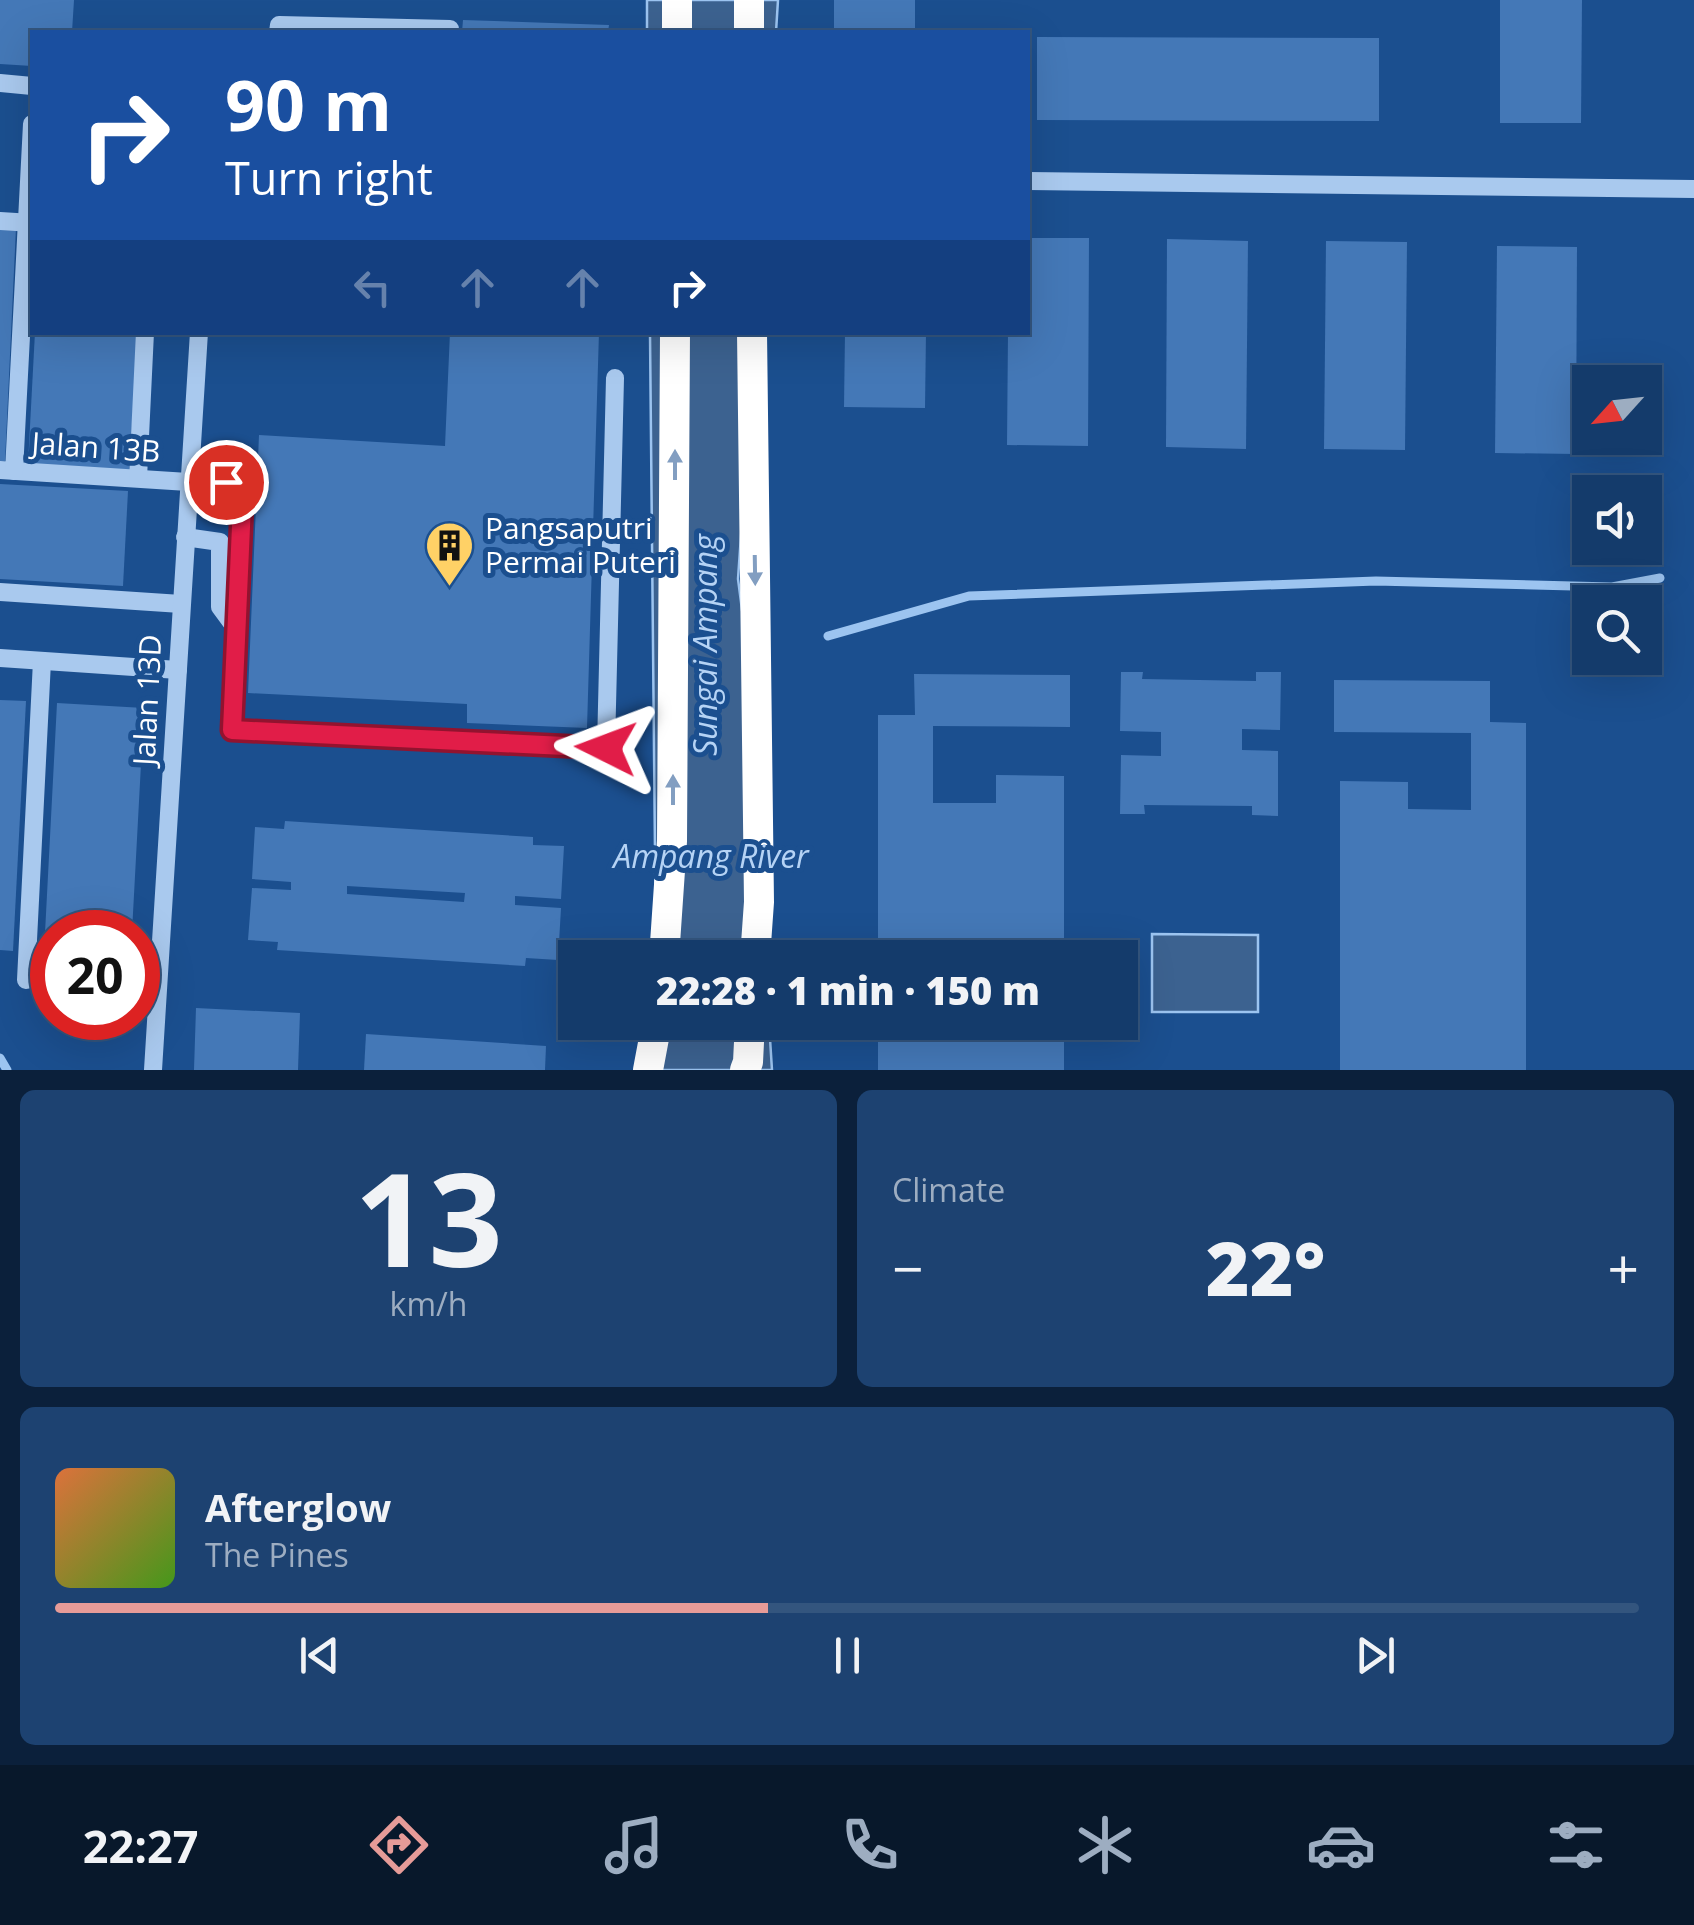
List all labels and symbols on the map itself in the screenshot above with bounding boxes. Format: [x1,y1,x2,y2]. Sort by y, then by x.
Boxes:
north arrow [1572,365,1662,455]
street label: Jalan 13B [27,421,162,471]
pin [184,440,269,525]
one-way arrow [667,449,683,481]
place label: Pangsaputri Permai Puteri [485,507,676,582]
building icon: Pangsaputri Permai Puteri [424,520,476,588]
water label: Sungai Ampang [683,533,726,756]
one-way arrow [747,554,763,586]
street label: Jalan 13D [122,633,170,770]
position arrow [554,696,658,800]
one-way arrow [665,774,681,806]
water label: Ampang River [611,834,810,877]
speed limit sign: 20 [30,910,160,1040]

